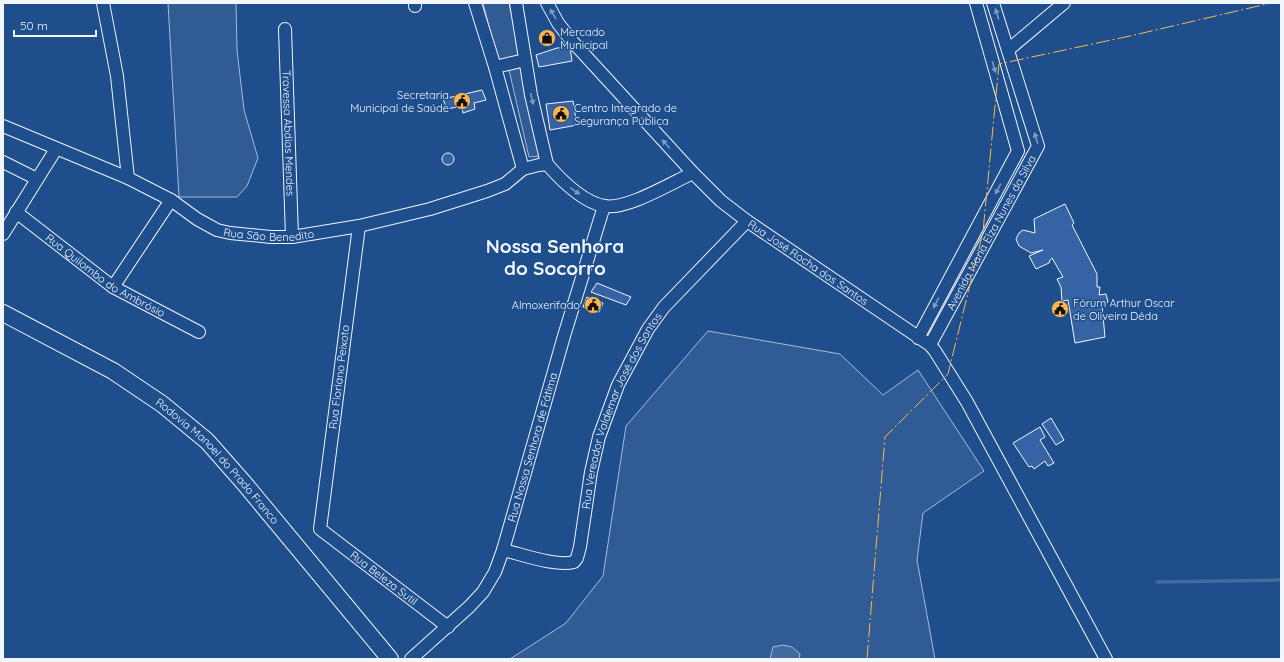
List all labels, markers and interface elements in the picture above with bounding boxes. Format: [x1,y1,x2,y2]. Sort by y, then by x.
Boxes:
one-way arrow [550,8,557,20]
one-way arrow [994,8,1000,20]
scale bar [14,12,96,38]
text: 50 m [20,18,48,33]
place label: Mercado Municipal [560,25,608,52]
shop icon: Mercado Municipal [537,28,557,48]
one-way arrow [991,62,997,74]
street label: Travessa Abdias Mendes [279,70,298,196]
place label: Secretaria Municipal de Saúde [350,88,449,115]
public building icon: Secretaria Municipal de Saúde [452,91,472,111]
one-way arrow [530,93,536,105]
place label: Centro Integrado de Segurança Pública [574,101,677,128]
public building icon: Centro Integrado de Segurança Pública [551,104,571,124]
one-way arrow [1033,132,1039,144]
one-way arrow [661,139,671,149]
street label: Avenida Maria Elza Nunes da Silva [943,153,1039,312]
one-way arrow [994,183,1001,195]
one-way arrow [570,186,581,195]
street label: Rua José Rocha dos Santos [745,217,871,308]
street label: Rua São Benedito [222,225,315,244]
street label: Rua Quilombo do Ambrósio [43,231,168,320]
district label: Nossa Senhora do Socorro [486,234,624,280]
public building icon: Almoxerifado [583,295,603,315]
place label: Fórum Arthur Oscar de Oliveira Déda [1073,296,1175,323]
place label: Almoxerifado [512,298,580,312]
one-way arrow [933,298,939,309]
public building icon: Fórum Arthur Oscar de Oliveira Déda [1050,299,1070,319]
street label: Rua Vereador Valdemar José dos Santos [579,310,665,510]
street label: Rua Floriano Peixoto [326,324,352,430]
street label: Rua Nossa Senhora de Fátima [504,371,560,524]
street label: Rodovia Manoel do Prado Franco [153,395,282,527]
street label: Rua Beleza Sutil [347,548,420,608]

